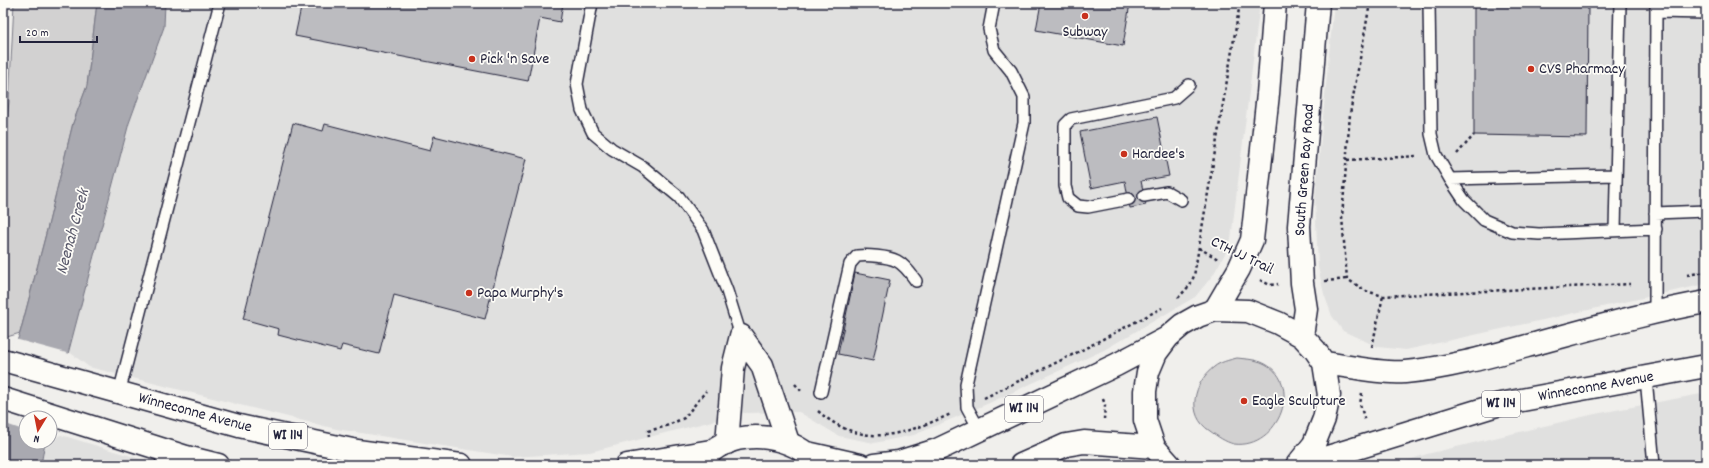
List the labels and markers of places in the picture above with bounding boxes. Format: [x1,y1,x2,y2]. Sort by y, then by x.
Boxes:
marker: Subway [1080,11,1090,21]
place label: Subway [1062,21,1108,44]
place label: Pick 'n Save [480,48,549,71]
marker: Pick 'n Save [467,54,477,64]
place label: CVS Pharmacy [1539,58,1625,81]
marker: CVS Pharmacy [1526,64,1536,74]
place label: Hardee's [1132,143,1185,166]
marker: Hardee's [1119,149,1129,159]
place label: Papa Murphy's [477,282,564,305]
marker: Papa Murphy's [464,288,474,298]
place label: Eagle Sculpture [1252,390,1346,413]
marker: Eagle Sculpture [1239,396,1249,406]

